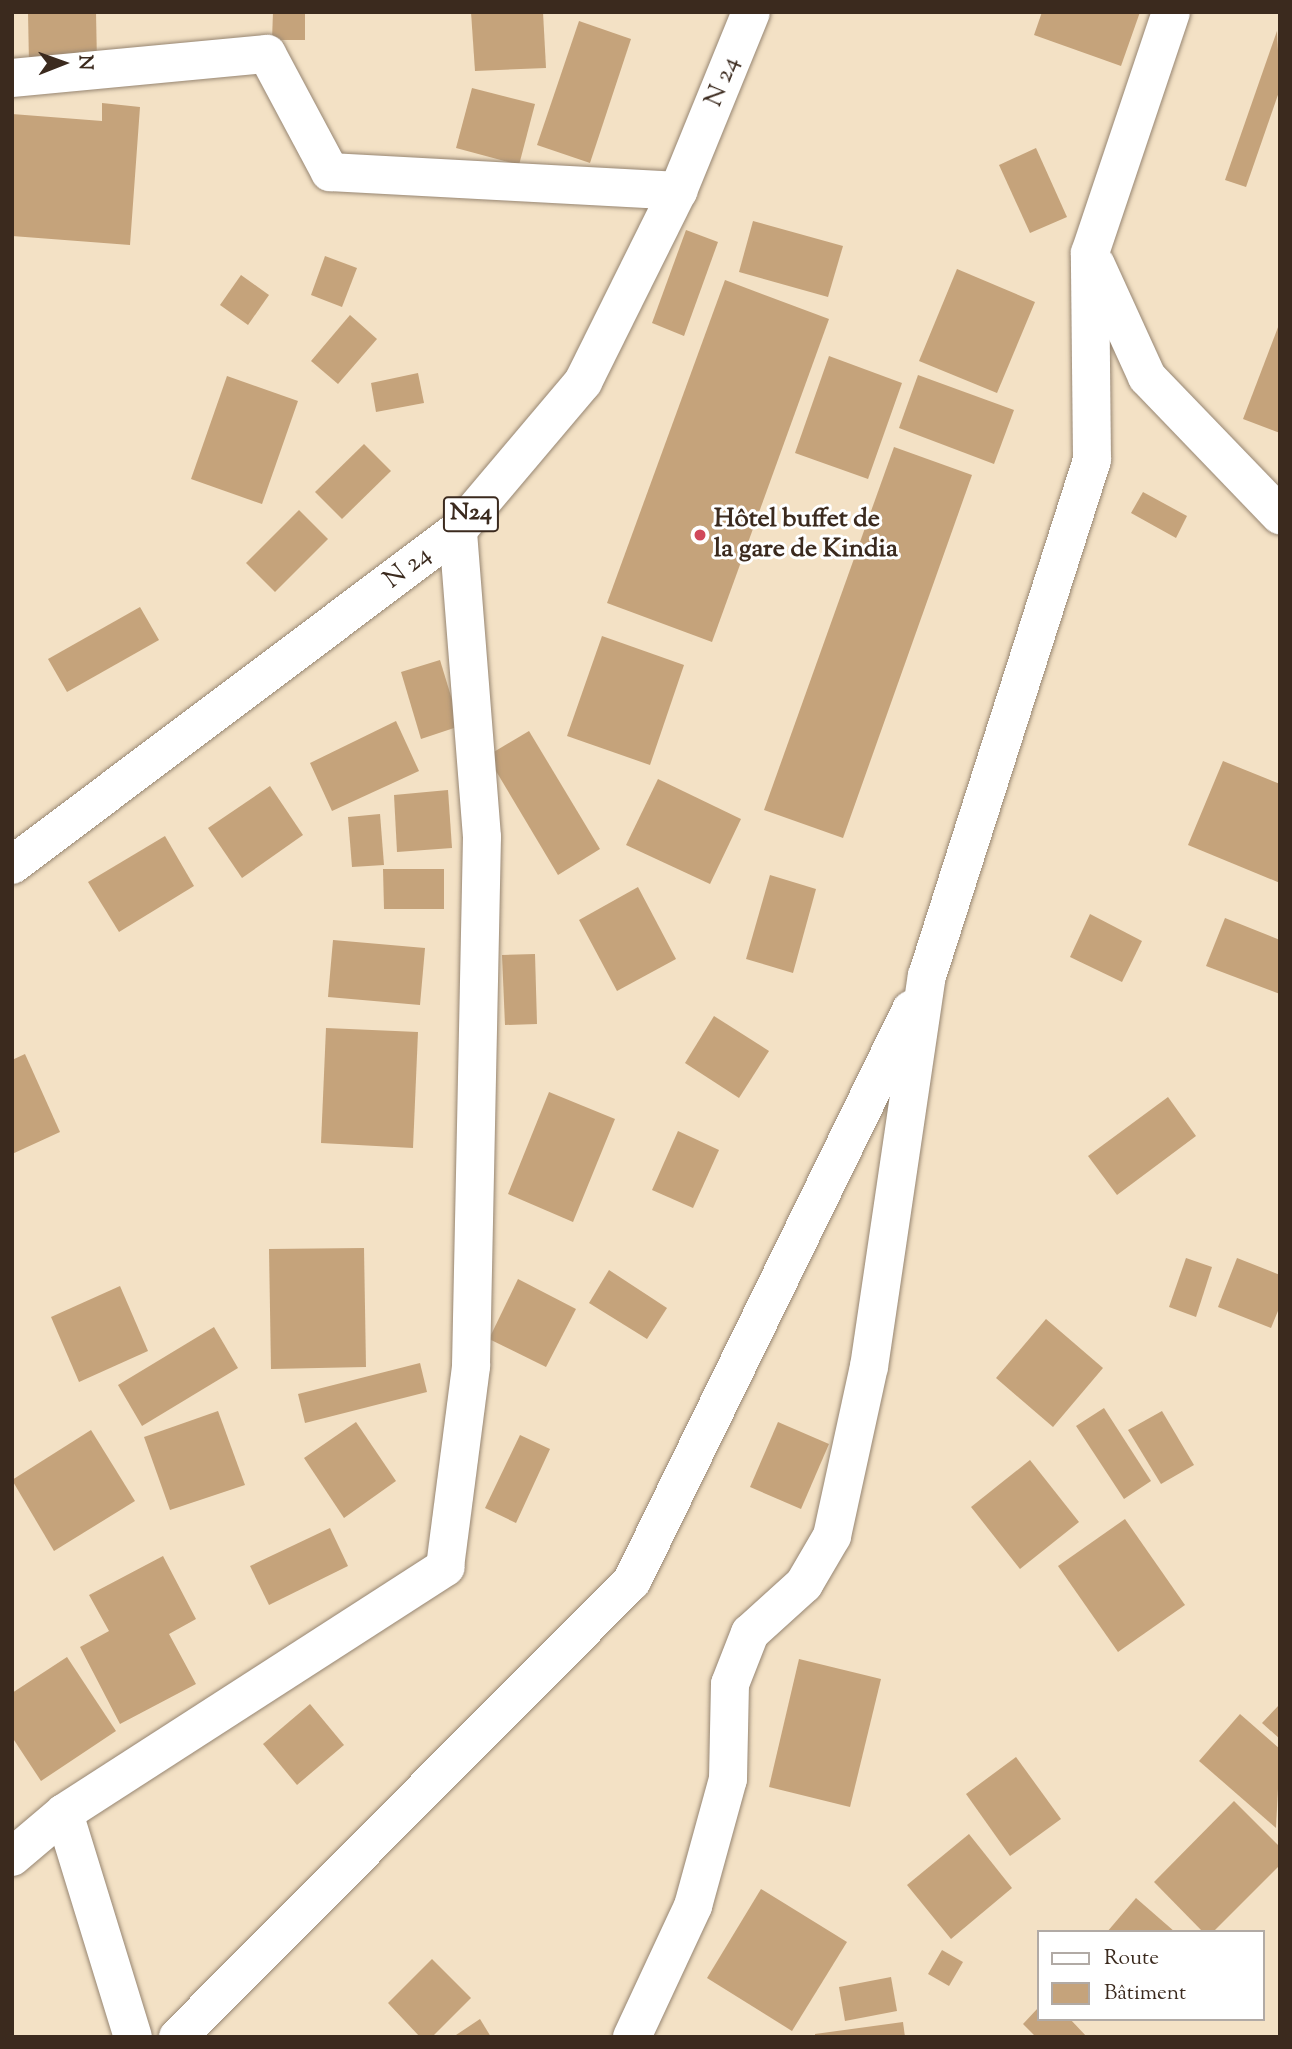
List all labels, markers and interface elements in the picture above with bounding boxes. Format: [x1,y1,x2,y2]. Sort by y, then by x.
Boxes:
north arrow [28,28,98,98]
street label: N 24 [699,52,747,112]
text: N [71,55,98,70]
road number: N24 [441,494,501,534]
place label: Hôtel buffet de la gare de Kindia [714,504,898,566]
marker: Hôtel buffet de la gare de Kindia [692,527,708,543]
street label: N 24 [378,540,438,596]
legend [1036,1930,1264,2021]
text: Route [1104,1944,1159,1974]
text: Bâtiment [1104,1979,1186,2009]

